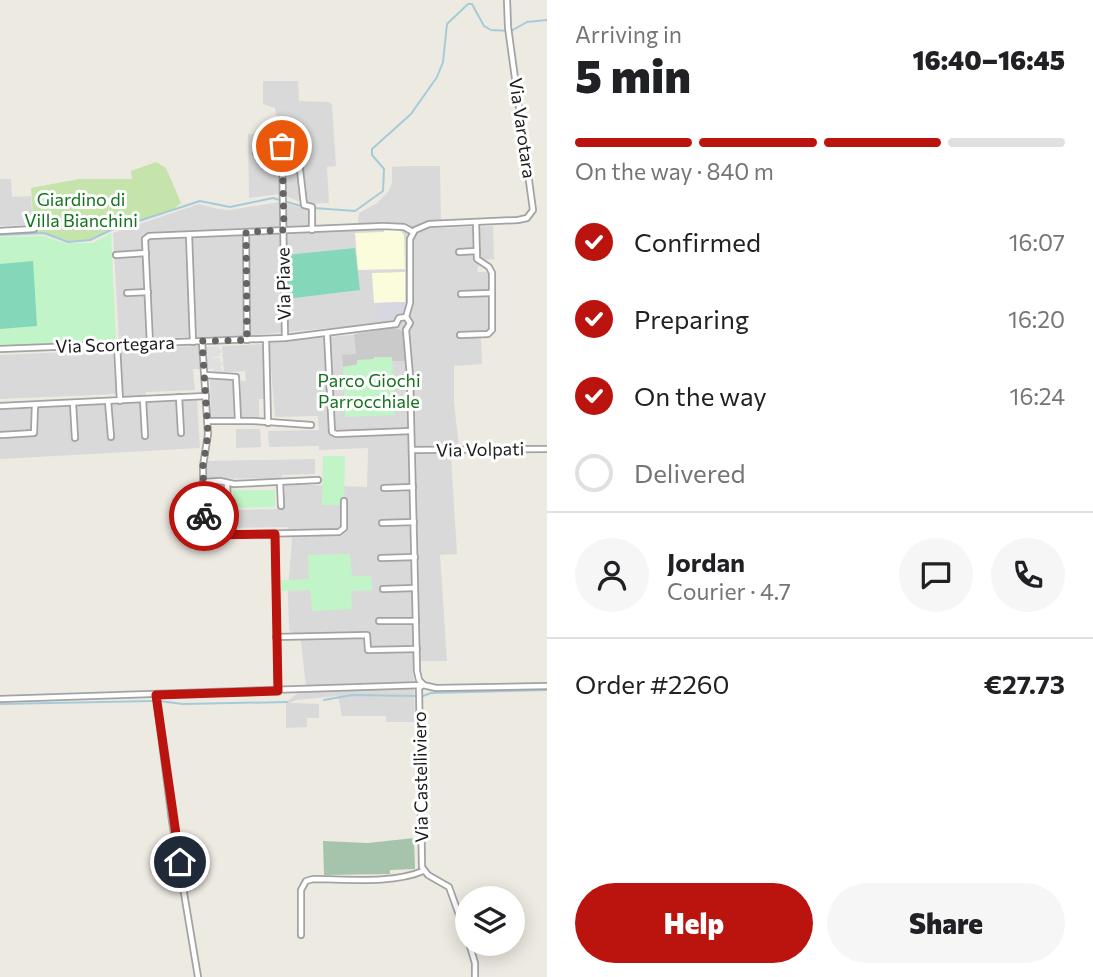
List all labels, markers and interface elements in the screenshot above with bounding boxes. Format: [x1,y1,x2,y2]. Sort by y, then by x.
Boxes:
text: Arriving in [575,20,682,48]
text: 16:40–16:45 [912,44,1065,75]
text: 5 min [575,46,691,102]
street label: Via Varotara [505,76,541,180]
pin [252,116,312,176]
icon: bag [263,127,301,165]
text: On the way · 840 m [575,157,774,185]
park label: Giardino di Villa Bianchini [24,188,138,231]
icon: check [575,223,613,261]
text: Confirmed [634,226,761,257]
text: 16:07 [1009,228,1065,256]
street label: Via Piave [271,247,295,321]
icon: check [575,300,613,338]
text: Preparing [634,303,749,334]
text: 16:20 [1008,305,1065,333]
street label: Via Scortegara [55,331,175,357]
park label: Parco Giochi Parrocchiale [317,369,421,412]
icon: check [575,377,613,415]
text: On the way [634,380,767,411]
text: 16:24 [1010,382,1065,410]
street label: Via Volpati [436,437,524,461]
text: Delivered [634,457,745,488]
courier [169,481,239,551]
icon: bike [185,497,223,535]
button: person [575,538,649,612]
button: chat [899,538,973,612]
button: phone [991,538,1065,612]
text: Jordan [667,546,745,577]
text: Courier · 4.7 [667,577,791,605]
text: Order #2260 [575,668,730,699]
text: €27.73 [984,668,1065,699]
street label: Via Castelliviero [408,711,432,843]
pin [150,832,210,892]
icon: home [161,843,199,881]
button: Help [575,883,813,963]
button: Share [827,883,1065,963]
map controls [455,886,525,956]
button: layers [455,886,525,956]

